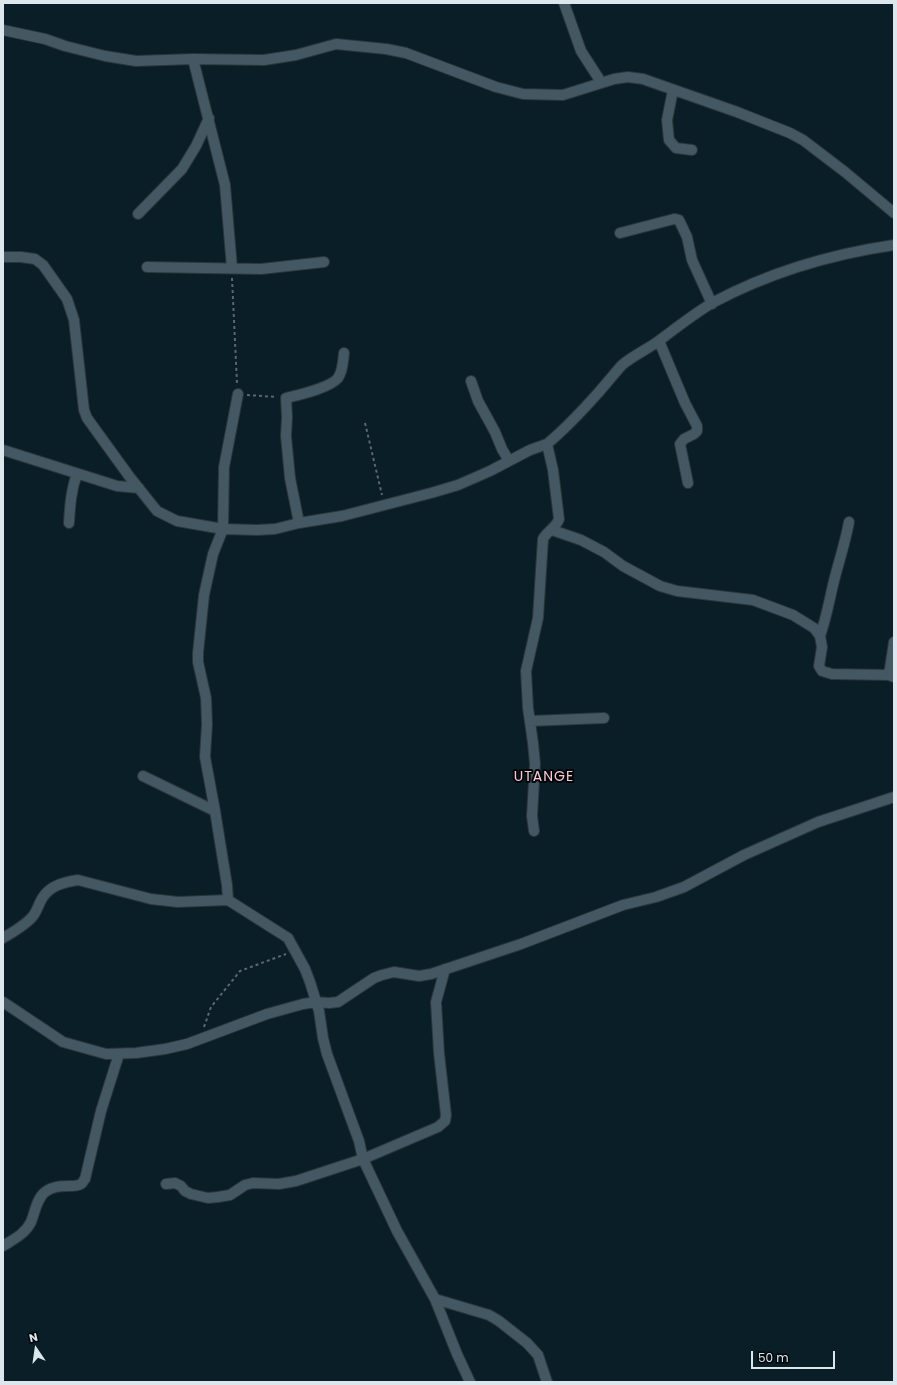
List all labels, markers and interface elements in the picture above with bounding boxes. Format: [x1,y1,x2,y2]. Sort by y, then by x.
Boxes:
district label: UTANGE [514,769,574,785]
north arrow [16,1329,56,1369]
text: N [27,1329,39,1346]
scale bar [753,1343,837,1369]
text: 50 m [758,1349,789,1366]

